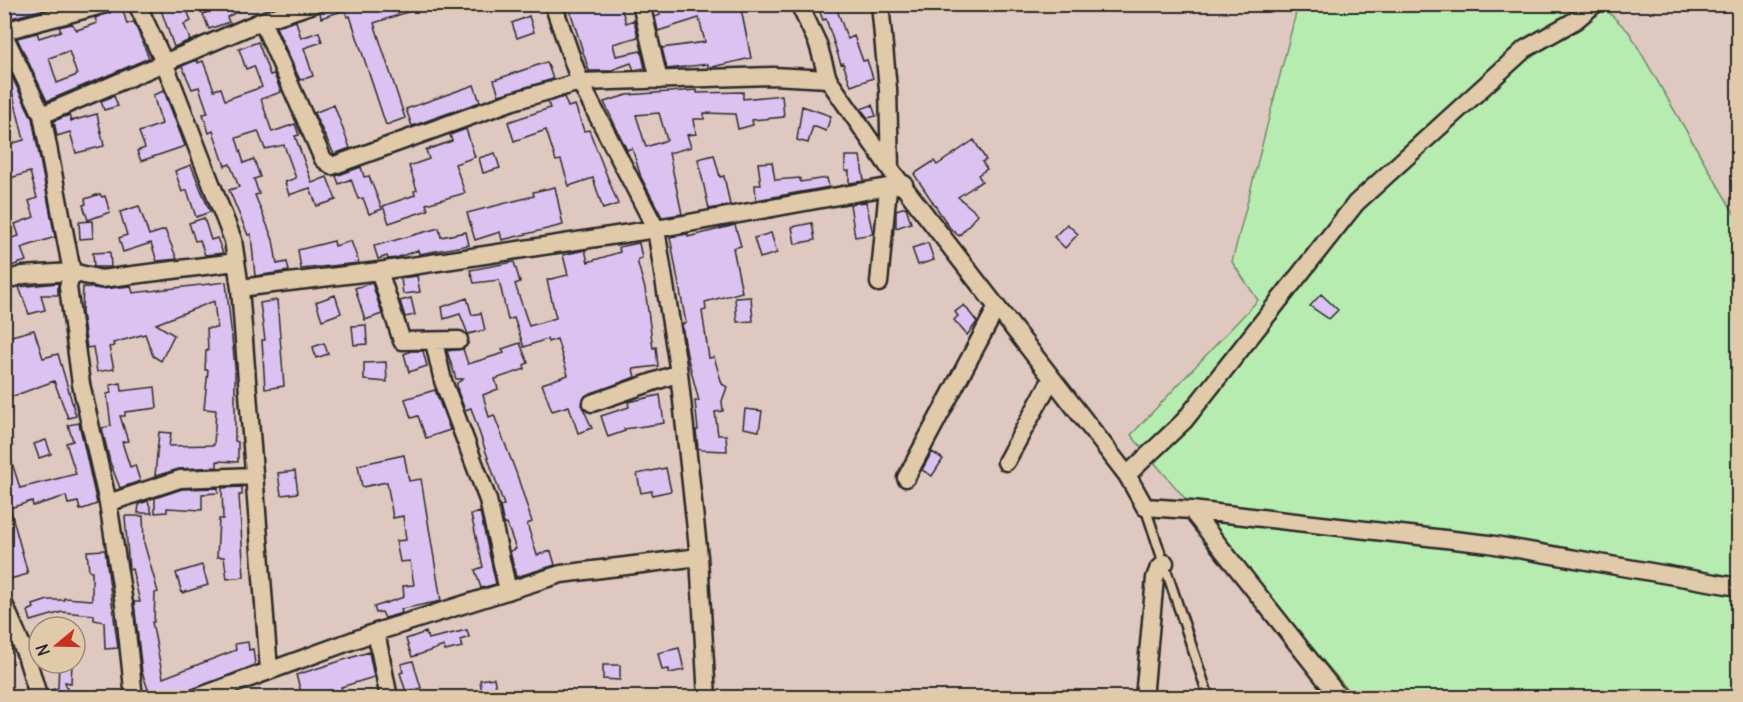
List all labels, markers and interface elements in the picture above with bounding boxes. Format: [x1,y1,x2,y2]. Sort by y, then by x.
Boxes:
north arrow [27,615,87,675]
text: N [32,641,54,658]

